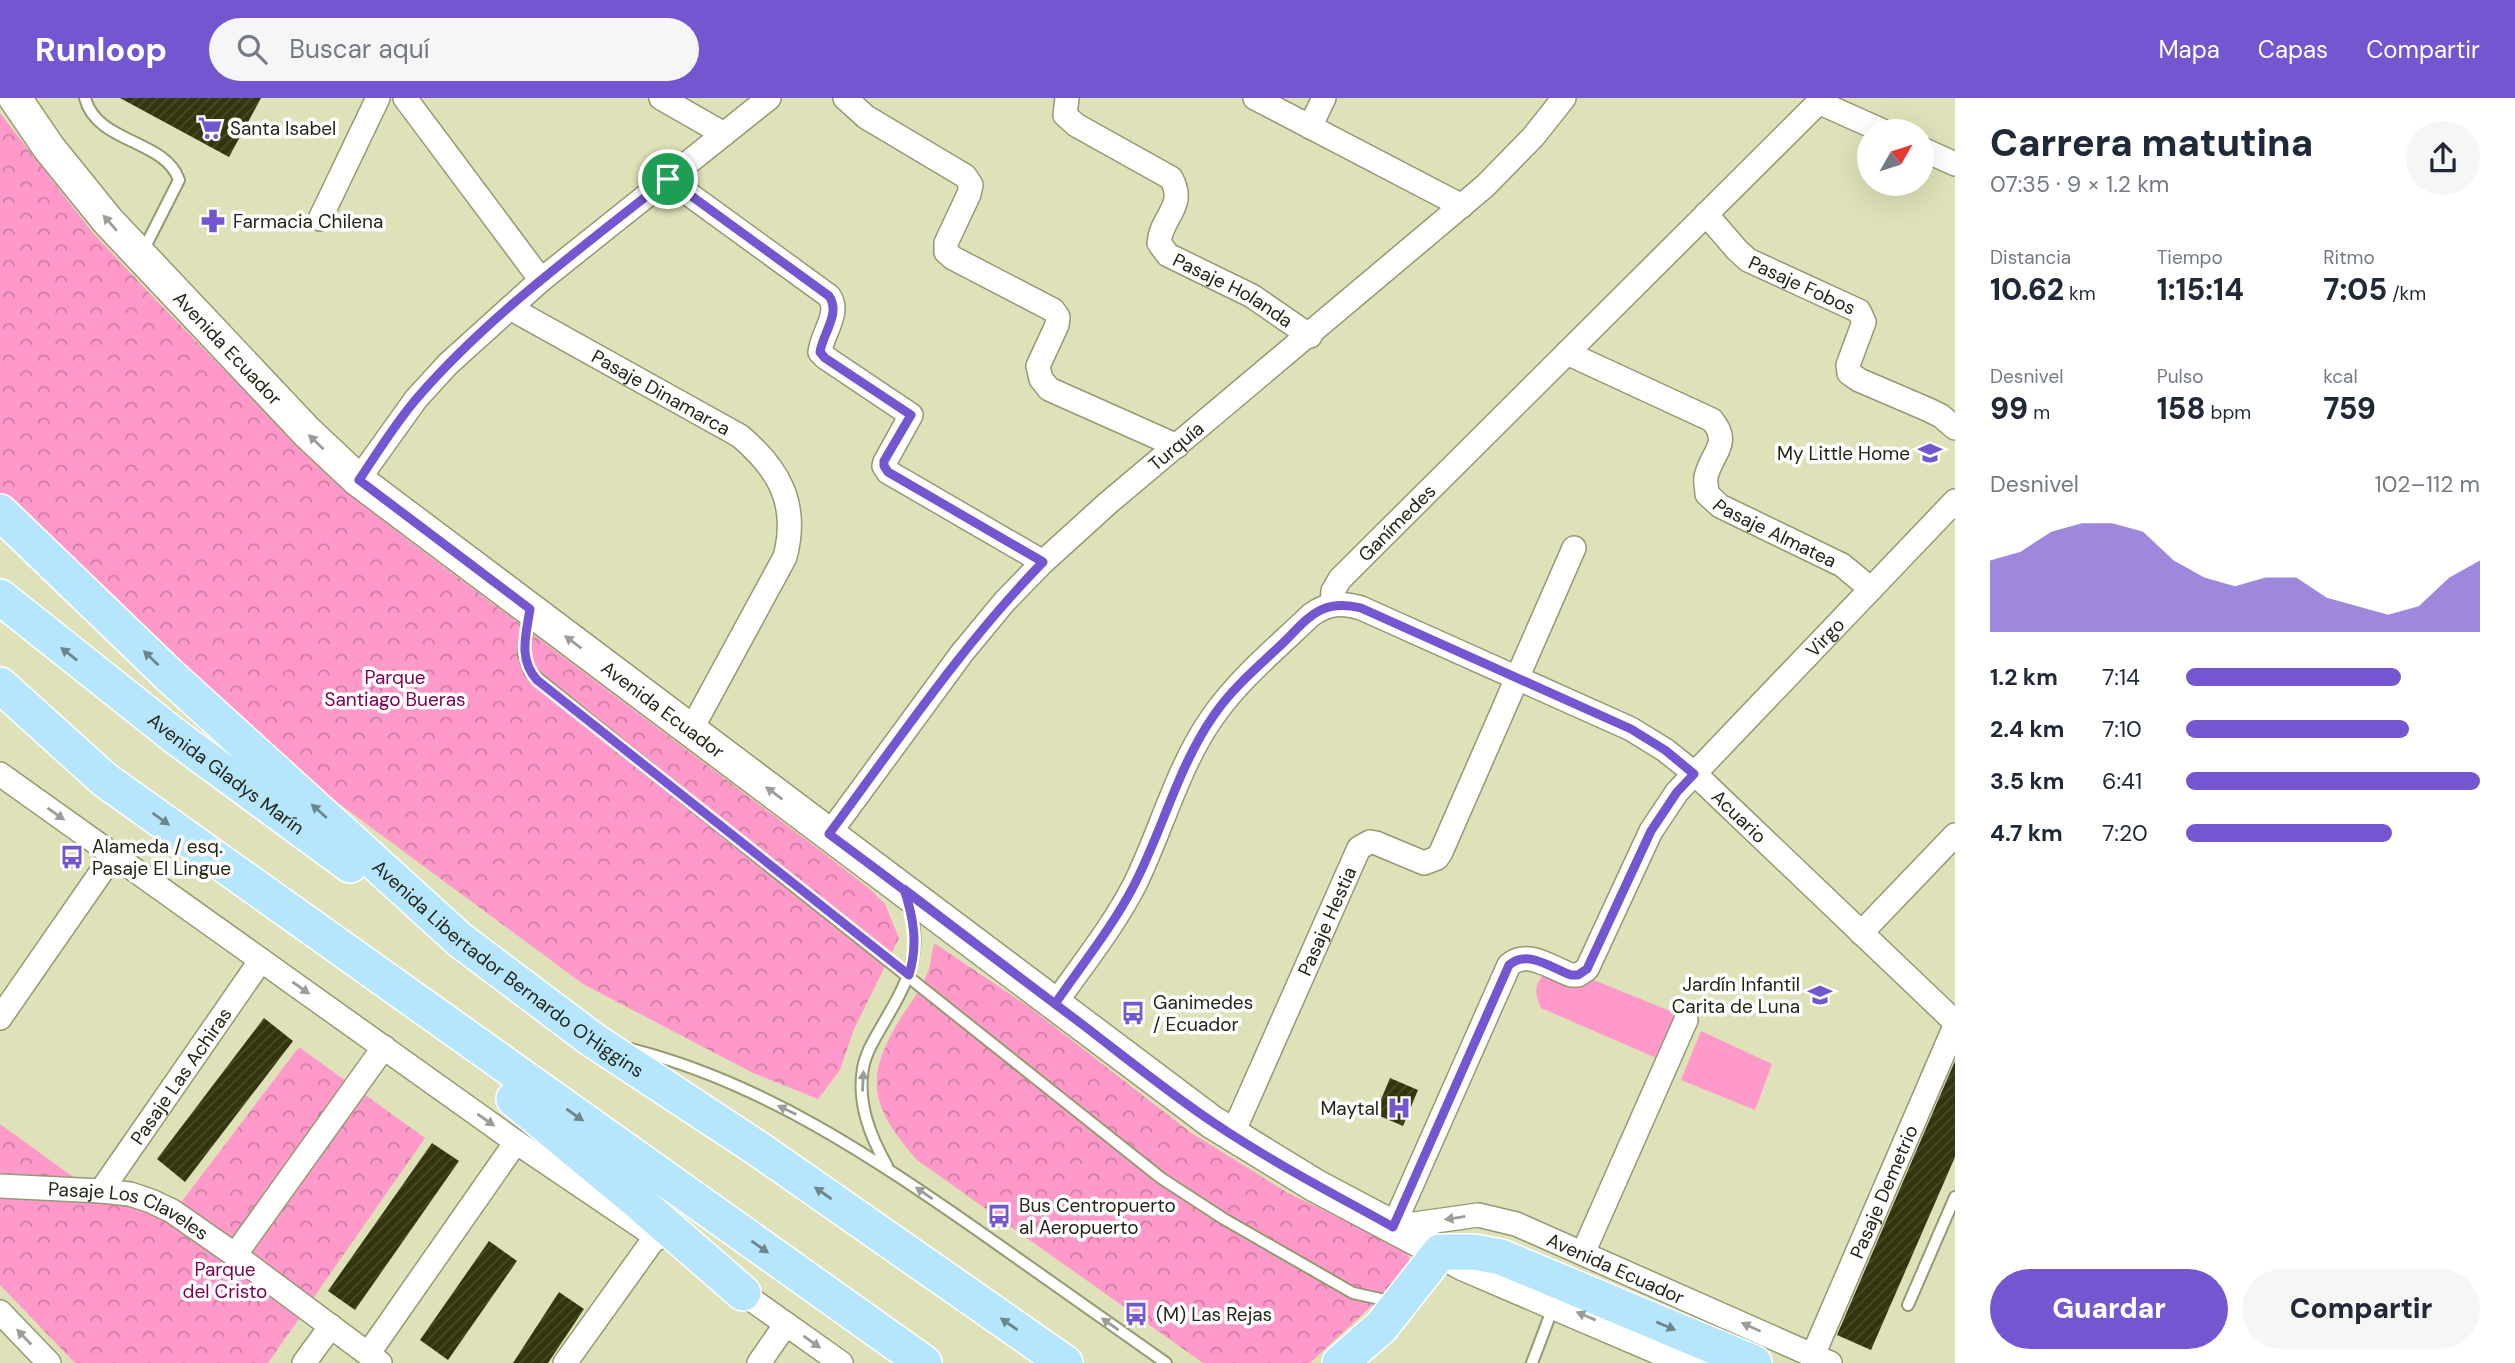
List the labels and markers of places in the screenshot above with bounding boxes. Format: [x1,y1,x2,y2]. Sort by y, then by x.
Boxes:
supermarket icon: Santa Isabel [196,114,224,142]
place label: Santa Isabel [230,116,336,141]
pin [638,149,698,209]
pharmacy icon: Farmacia Chilena [199,207,227,235]
place label: Farmacia Chilena [233,209,383,234]
school or university icon: My Little Home [1916,439,1944,467]
place label: My Little Home [1777,441,1910,466]
place label: Alameda / esq. Pasaje El Lingue [92,834,231,881]
bus stop icon: Alameda / esq. Pasaje El Lingue [58,843,86,871]
place label: Jardín Infantil Carita de Luna [1672,972,1800,1019]
school or university icon: Jardín Infantil Carita de Luna [1806,981,1834,1009]
place label: Ganimedes / Ecuador [1153,990,1253,1037]
bus stop icon: Ganimedes / Ecuador [1119,999,1147,1027]
hospital icon: Maytal [1385,1094,1413,1122]
place label: Maytal [1320,1096,1379,1121]
place label: Bus Centropuerto al Aeropuerto [1019,1193,1176,1240]
bus stop icon: Bus Centropuerto al Aeropuerto [985,1202,1013,1230]
bus stop icon: (M) Las Rejas [1122,1300,1150,1328]
place label: (M) Las Rejas [1156,1302,1272,1327]

